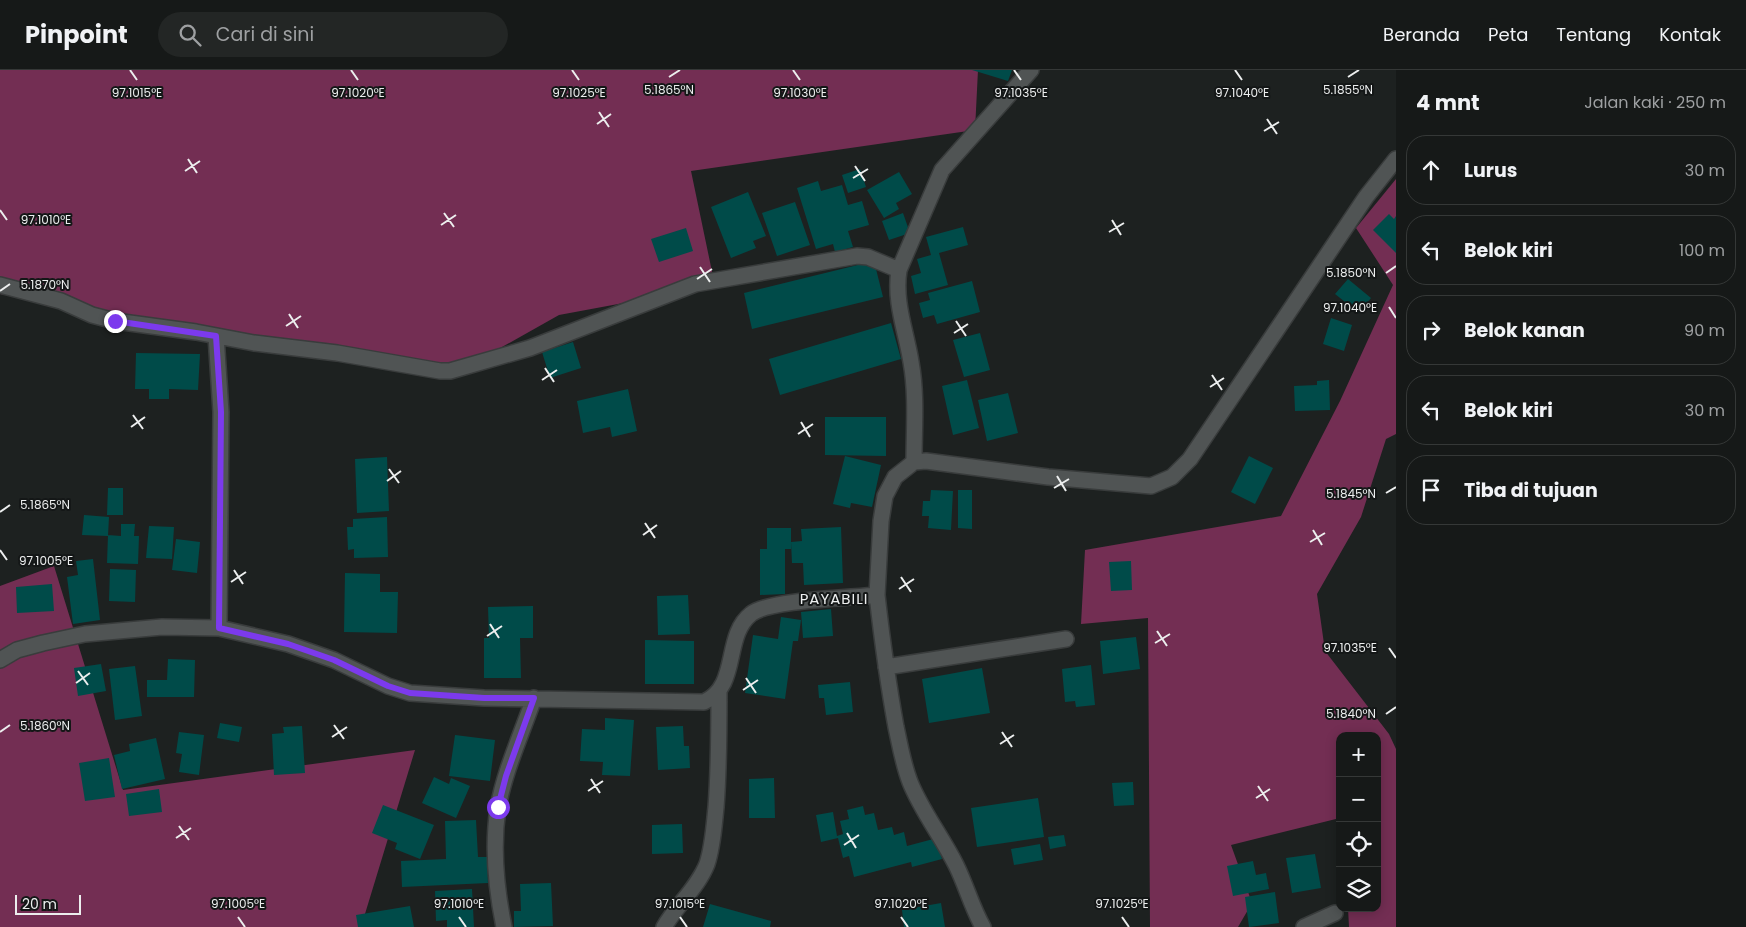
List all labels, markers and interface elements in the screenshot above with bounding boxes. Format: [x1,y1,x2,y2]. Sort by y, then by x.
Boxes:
search box [158,12,508,57]
text: Pinpoint [25,18,128,51]
icon: search [176,21,204,49]
text: Cari di sini [216,21,314,48]
text: Beranda [1383,22,1460,47]
text: Peta [1488,22,1528,47]
text: Tentang [1556,22,1631,47]
text: Kontak [1659,22,1721,47]
text: 5.1865°N [644,81,694,98]
text: 5.1855°N [1323,81,1373,98]
text: 97.1015°E [112,84,162,101]
text: 97.1020°E [331,84,385,101]
text: 97.1025°E [552,84,606,101]
text: 97.1030°E [773,84,827,101]
text: 97.1035°E [994,84,1048,101]
text: 97.1040°E [1215,84,1269,101]
text: 4 mnt [1416,88,1480,117]
text: Jalan kaki · 250 m [1584,91,1726,114]
icon: ahead [1417,156,1445,184]
text: Lurus [1464,157,1517,184]
text: 30 m [1685,159,1725,182]
text: 97.1010°E [21,211,71,228]
icon: left [1417,236,1445,264]
text: Belok kiri [1464,237,1553,264]
text: 100 m [1679,239,1725,262]
text: 5.1850°N [1326,264,1376,281]
text: 5.1870°N [21,276,69,293]
text: 97.1040°E [1323,299,1377,316]
route end [104,310,127,333]
icon: right [1417,316,1445,344]
text: Belok kanan [1464,317,1585,344]
text: 90 m [1684,319,1725,342]
icon: left [1417,396,1445,424]
text: Belok kiri [1464,397,1553,424]
text: 30 m [1685,399,1725,422]
icon: arrive [1417,476,1445,504]
text: Tiba di tujuan [1464,477,1598,504]
text: 5.1845°N [1326,485,1376,502]
text: 5.1865°N [20,496,70,513]
text: 97.1005°E [19,552,73,569]
district label: PAYABILI [800,588,868,609]
text: 97.1035°E [1323,639,1377,656]
text: 5.1840°N [1326,705,1376,722]
text: 5.1860°N [20,717,70,734]
map controls [1336,732,1381,912]
button: + [1336,732,1381,777]
button: − [1336,777,1381,822]
route start [487,796,510,819]
button: locate [1336,822,1381,867]
button: layers [1336,867,1381,912]
scale bar [15,892,81,915]
text: 20 m [22,894,57,914]
text: 97.1005°E [211,895,265,912]
text: 97.1010°E [434,895,484,912]
text: 97.1015°E [655,895,705,912]
text: 97.1020°E [874,895,928,912]
text: 97.1025°E [1095,895,1149,912]

